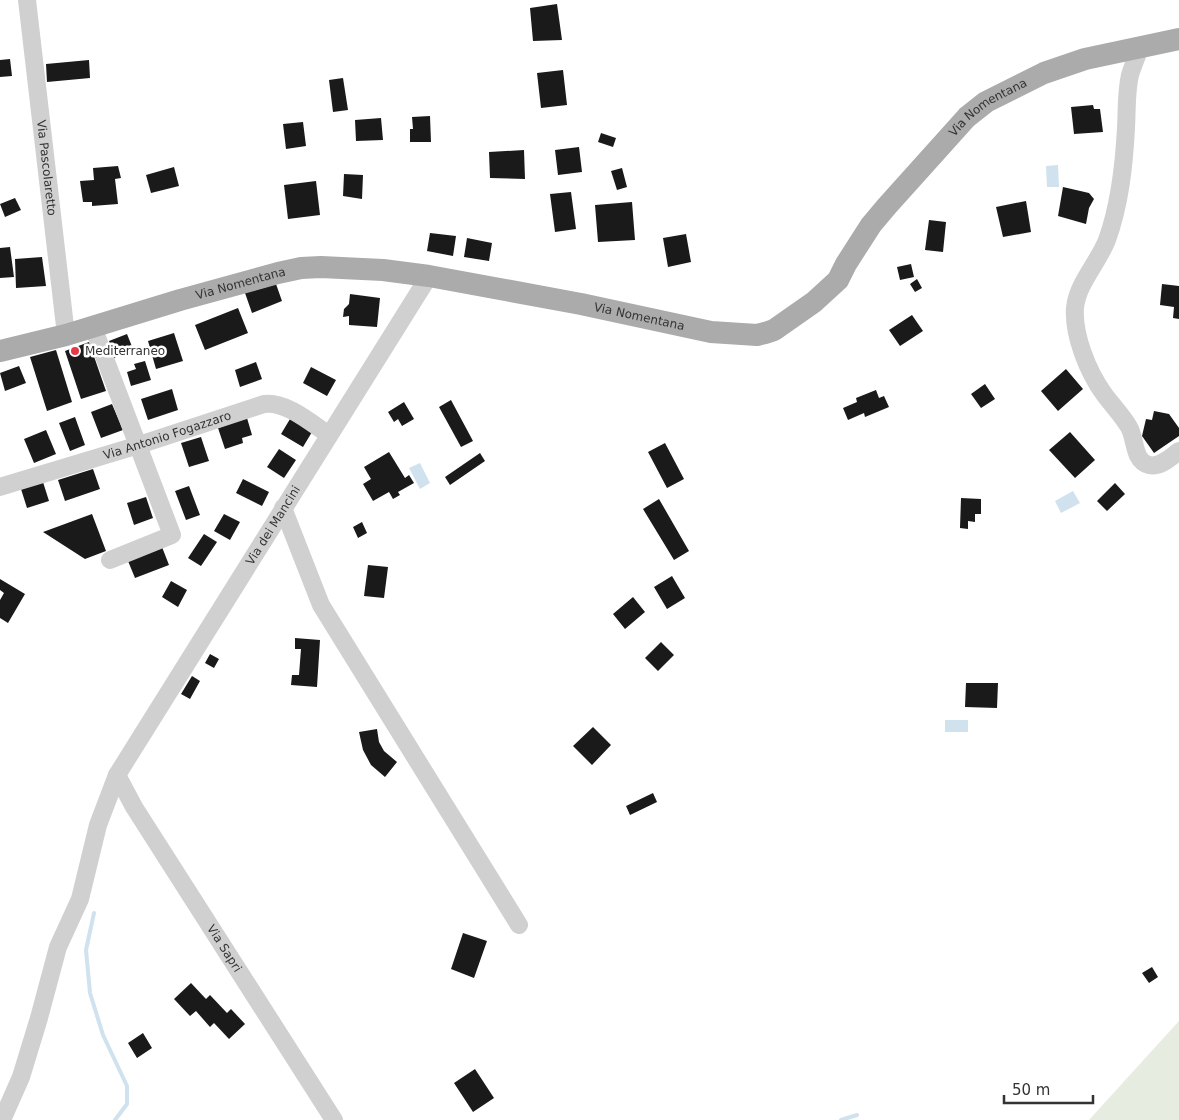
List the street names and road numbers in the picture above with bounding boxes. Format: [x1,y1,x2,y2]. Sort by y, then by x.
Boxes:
street label: Via Nomentana [946,76,1029,139]
street label: Via Pascolaretto [34,119,59,217]
street label: Via Nomentana [194,265,287,302]
street label: Via Nomentana [593,300,686,333]
street label: Via Antonio Fogazzaro [102,408,233,462]
street label: Via dei Mancini [243,483,303,568]
street label: Via Sapri [204,922,245,975]

